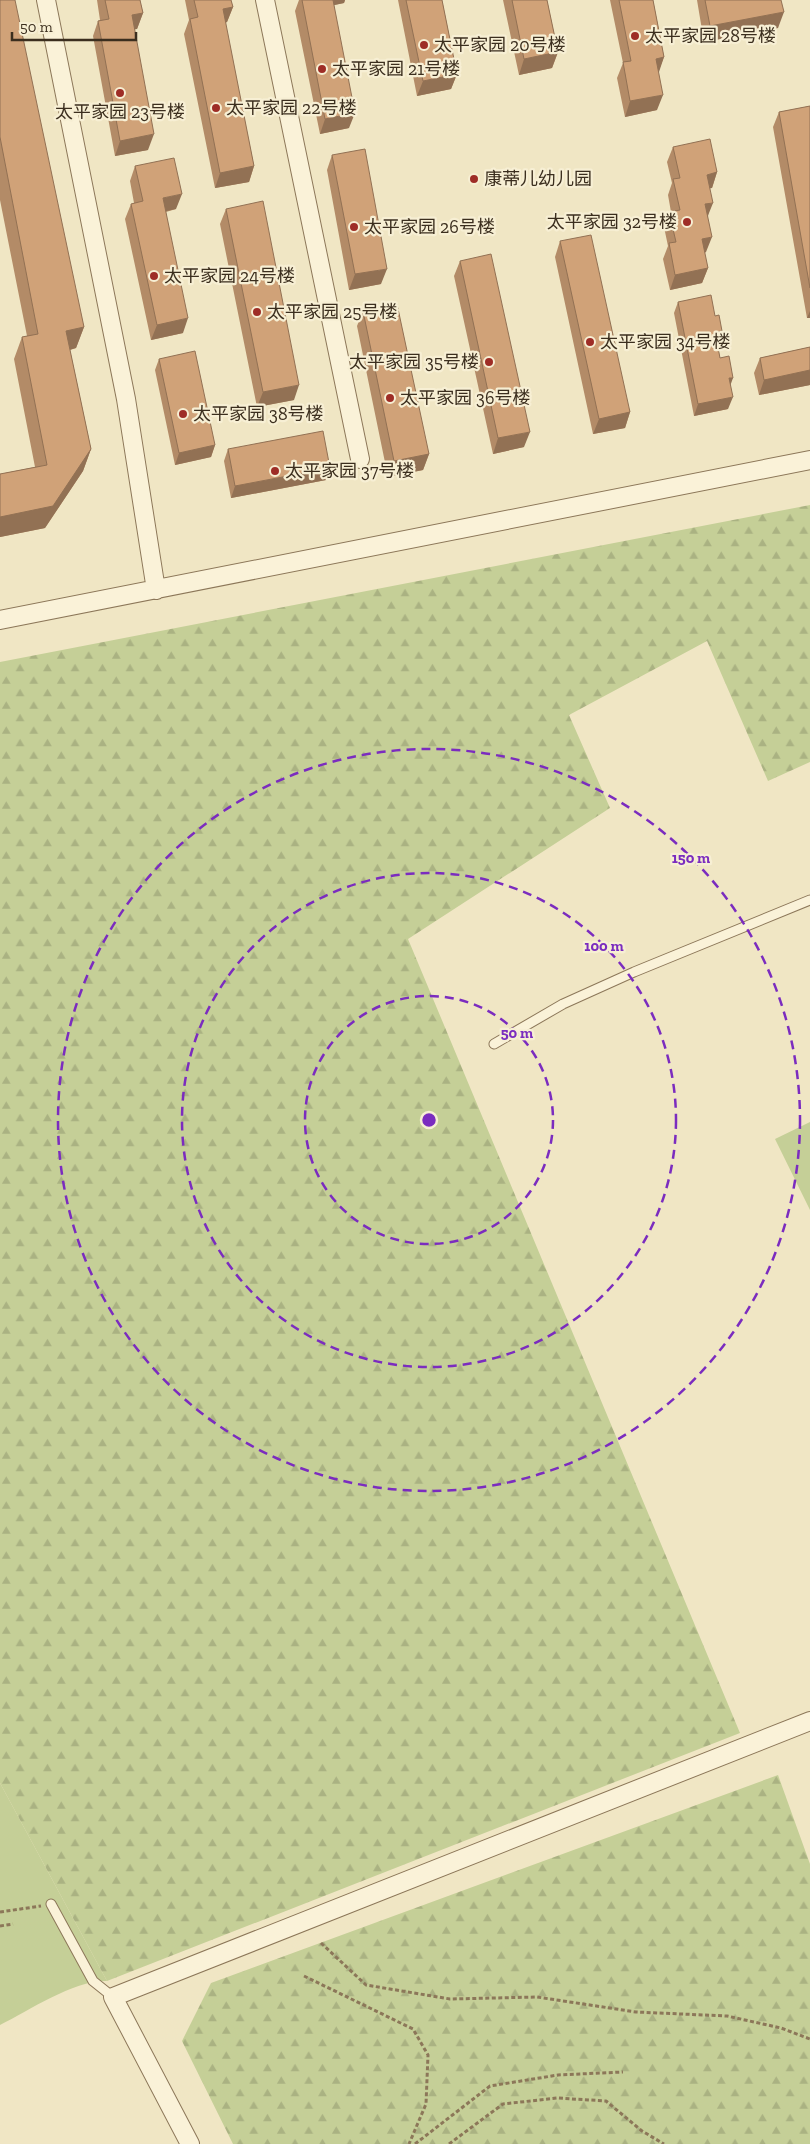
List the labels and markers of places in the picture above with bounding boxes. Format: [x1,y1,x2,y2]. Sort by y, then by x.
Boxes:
place label: 太平家园 28号楼 [645,25,776,47]
marker: 太平家园 28号楼 [629,30,641,42]
place label: 太平家园 20号楼 [434,34,566,56]
marker: 太平家园 20号楼 [418,39,430,51]
place label: 太平家园 21号楼 [332,58,460,80]
marker: 太平家园 21号楼 [316,63,328,75]
marker: 太平家园 23号楼 [114,87,126,99]
place label: 太平家园 22号楼 [226,97,357,119]
place label: 太平家园 23号楼 [55,101,185,123]
marker: 太平家园 22号楼 [210,102,222,114]
place label: 康蒂儿幼儿园 [484,168,592,190]
marker: 康蒂儿幼儿园 [468,173,480,185]
place label: 太平家园 32号楼 [547,211,677,233]
place label: 太平家园 26号楼 [364,216,495,238]
marker: 太平家园 32号楼 [681,216,693,228]
marker: 太平家园 26号楼 [348,221,360,233]
place label: 太平家园 24号楼 [164,265,295,287]
marker: 太平家园 24号楼 [148,270,160,282]
place label: 太平家园 25号楼 [267,301,398,323]
marker: 太平家园 25号楼 [251,306,263,318]
place label: 太平家园 34号楼 [600,331,731,353]
marker: 太平家园 34号楼 [584,336,596,348]
place label: 太平家园 35号楼 [349,351,479,373]
marker: 太平家园 35号楼 [483,356,495,368]
place label: 太平家园 36号楼 [400,387,530,409]
marker: 太平家园 36号楼 [384,392,396,404]
place label: 太平家园 38号楼 [193,403,324,425]
marker: 太平家园 38号楼 [177,408,189,420]
place label: 太平家园 37号楼 [285,460,414,482]
marker: 太平家园 37号楼 [269,465,281,477]
centre of rings [420,1111,438,1129]

